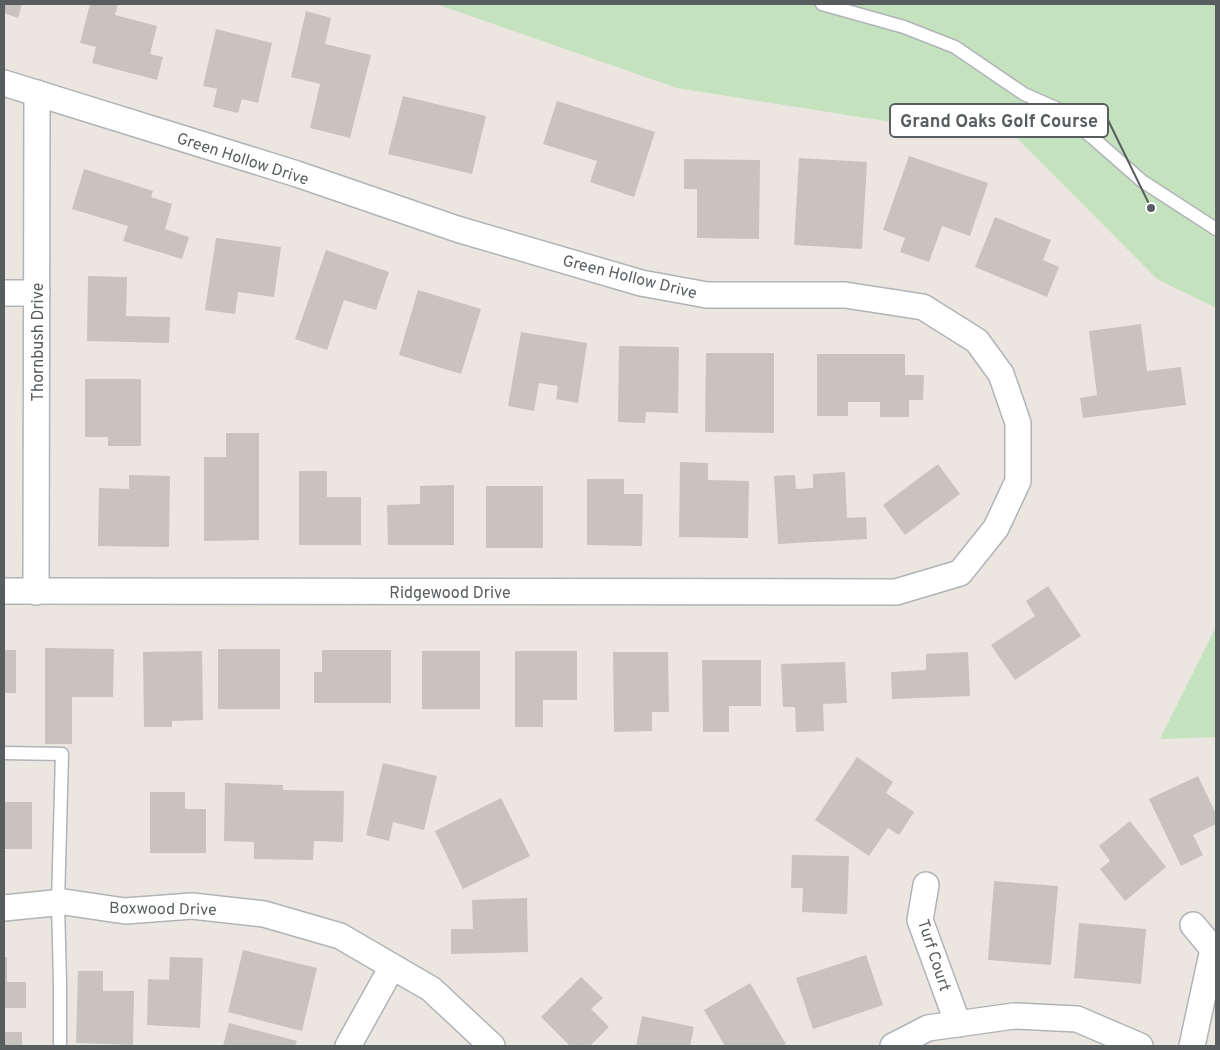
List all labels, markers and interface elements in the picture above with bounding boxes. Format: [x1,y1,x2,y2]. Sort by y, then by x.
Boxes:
callout: Grand Oaks Golf Course [890,104,1108,137]
text: Grand Oaks Golf Course [900,111,1098,134]
street label: Green Hollow Drive [174,129,311,191]
street label: Green Hollow Drive [560,252,699,304]
street label: Thornbush Drive [29,283,49,401]
street label: Ridgewood Drive [389,584,511,604]
street label: Boxwood Drive [109,899,217,921]
street label: Turf Court [912,917,954,994]

